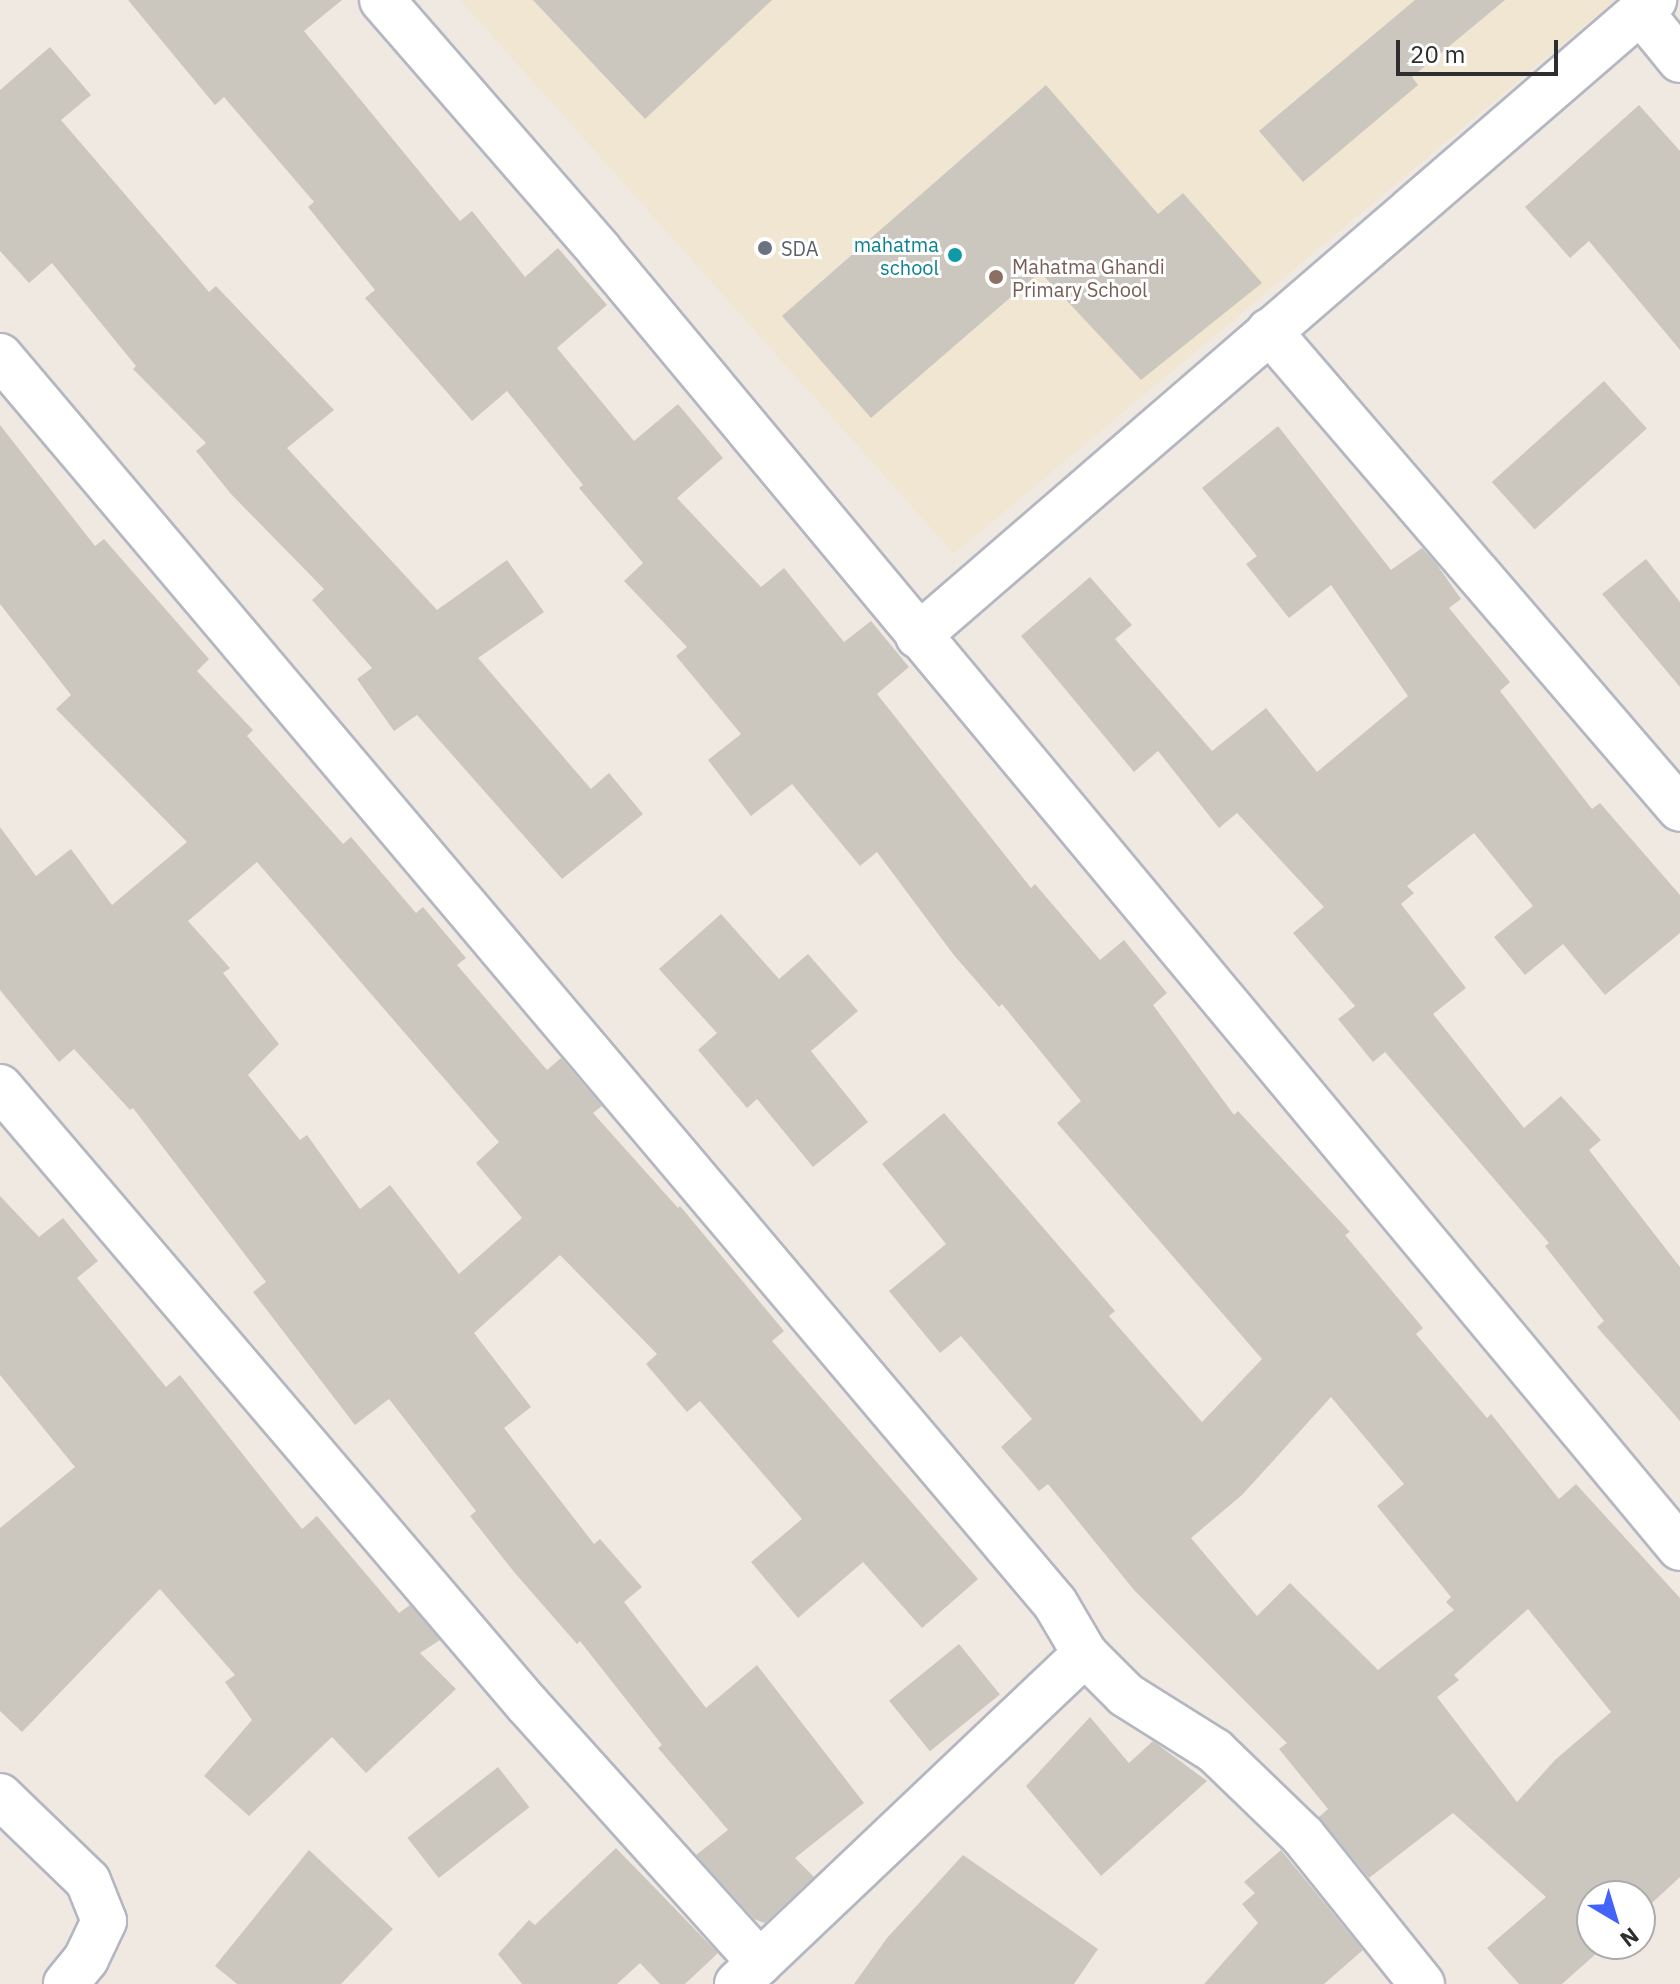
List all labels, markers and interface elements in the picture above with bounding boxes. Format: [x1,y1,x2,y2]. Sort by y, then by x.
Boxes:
scale bar [1400,24,1562,74]
text: 20 m [1410,38,1465,70]
place label: mahatma school [854,232,939,279]
place label: SDA [781,236,819,260]
marker: SDA [756,239,774,257]
marker: mahatma school [946,246,964,264]
place label: Mahatma Ghandi Primary School [1012,254,1165,301]
marker: Mahatma Ghandi Primary School [987,268,1005,286]
north arrow [1576,1880,1656,1960]
text: N [1615,1921,1645,1954]

